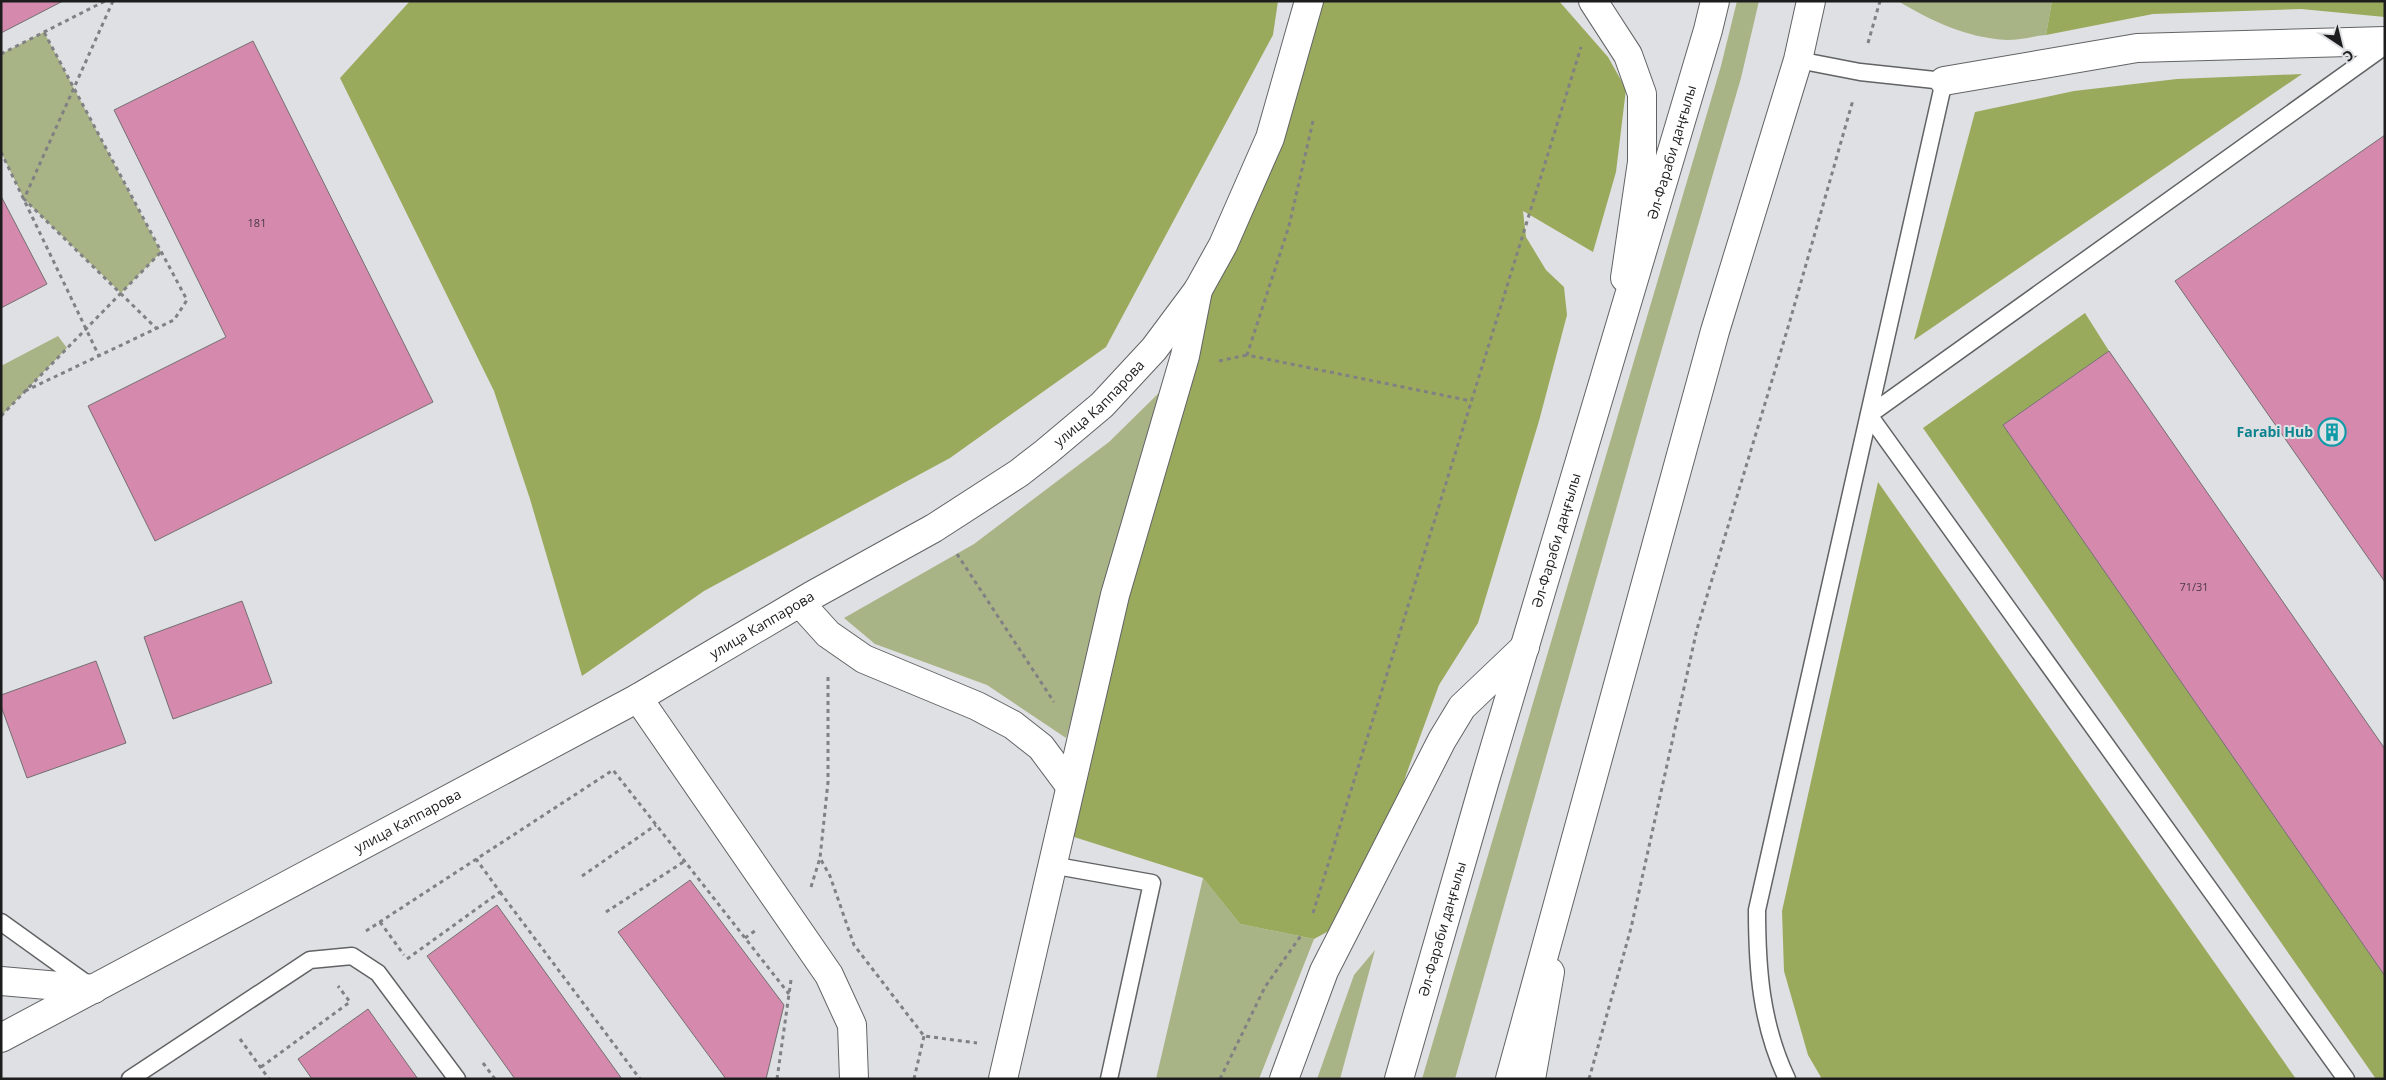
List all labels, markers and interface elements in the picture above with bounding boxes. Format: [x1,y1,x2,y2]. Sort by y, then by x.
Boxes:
north arrow [2316,20,2366,70]
text: С [2340,46,2358,66]
street label: Әл-Фараби даңғылы [1642,83,1700,222]
house number: 181 [248,215,266,230]
street label: улица Каппарова [1049,356,1148,451]
building icon: Farabi Hub [2317,417,2347,447]
place label: Farabi Hub [2237,422,2313,441]
street label: Әл-Фараби даңғылы [1527,471,1585,610]
house number: 71/31 [2179,579,2209,594]
street label: улица Каппарова [706,586,818,663]
street label: улица Каппарова [351,784,464,857]
street label: Әл-Фараби даңғылы [1413,859,1470,999]

